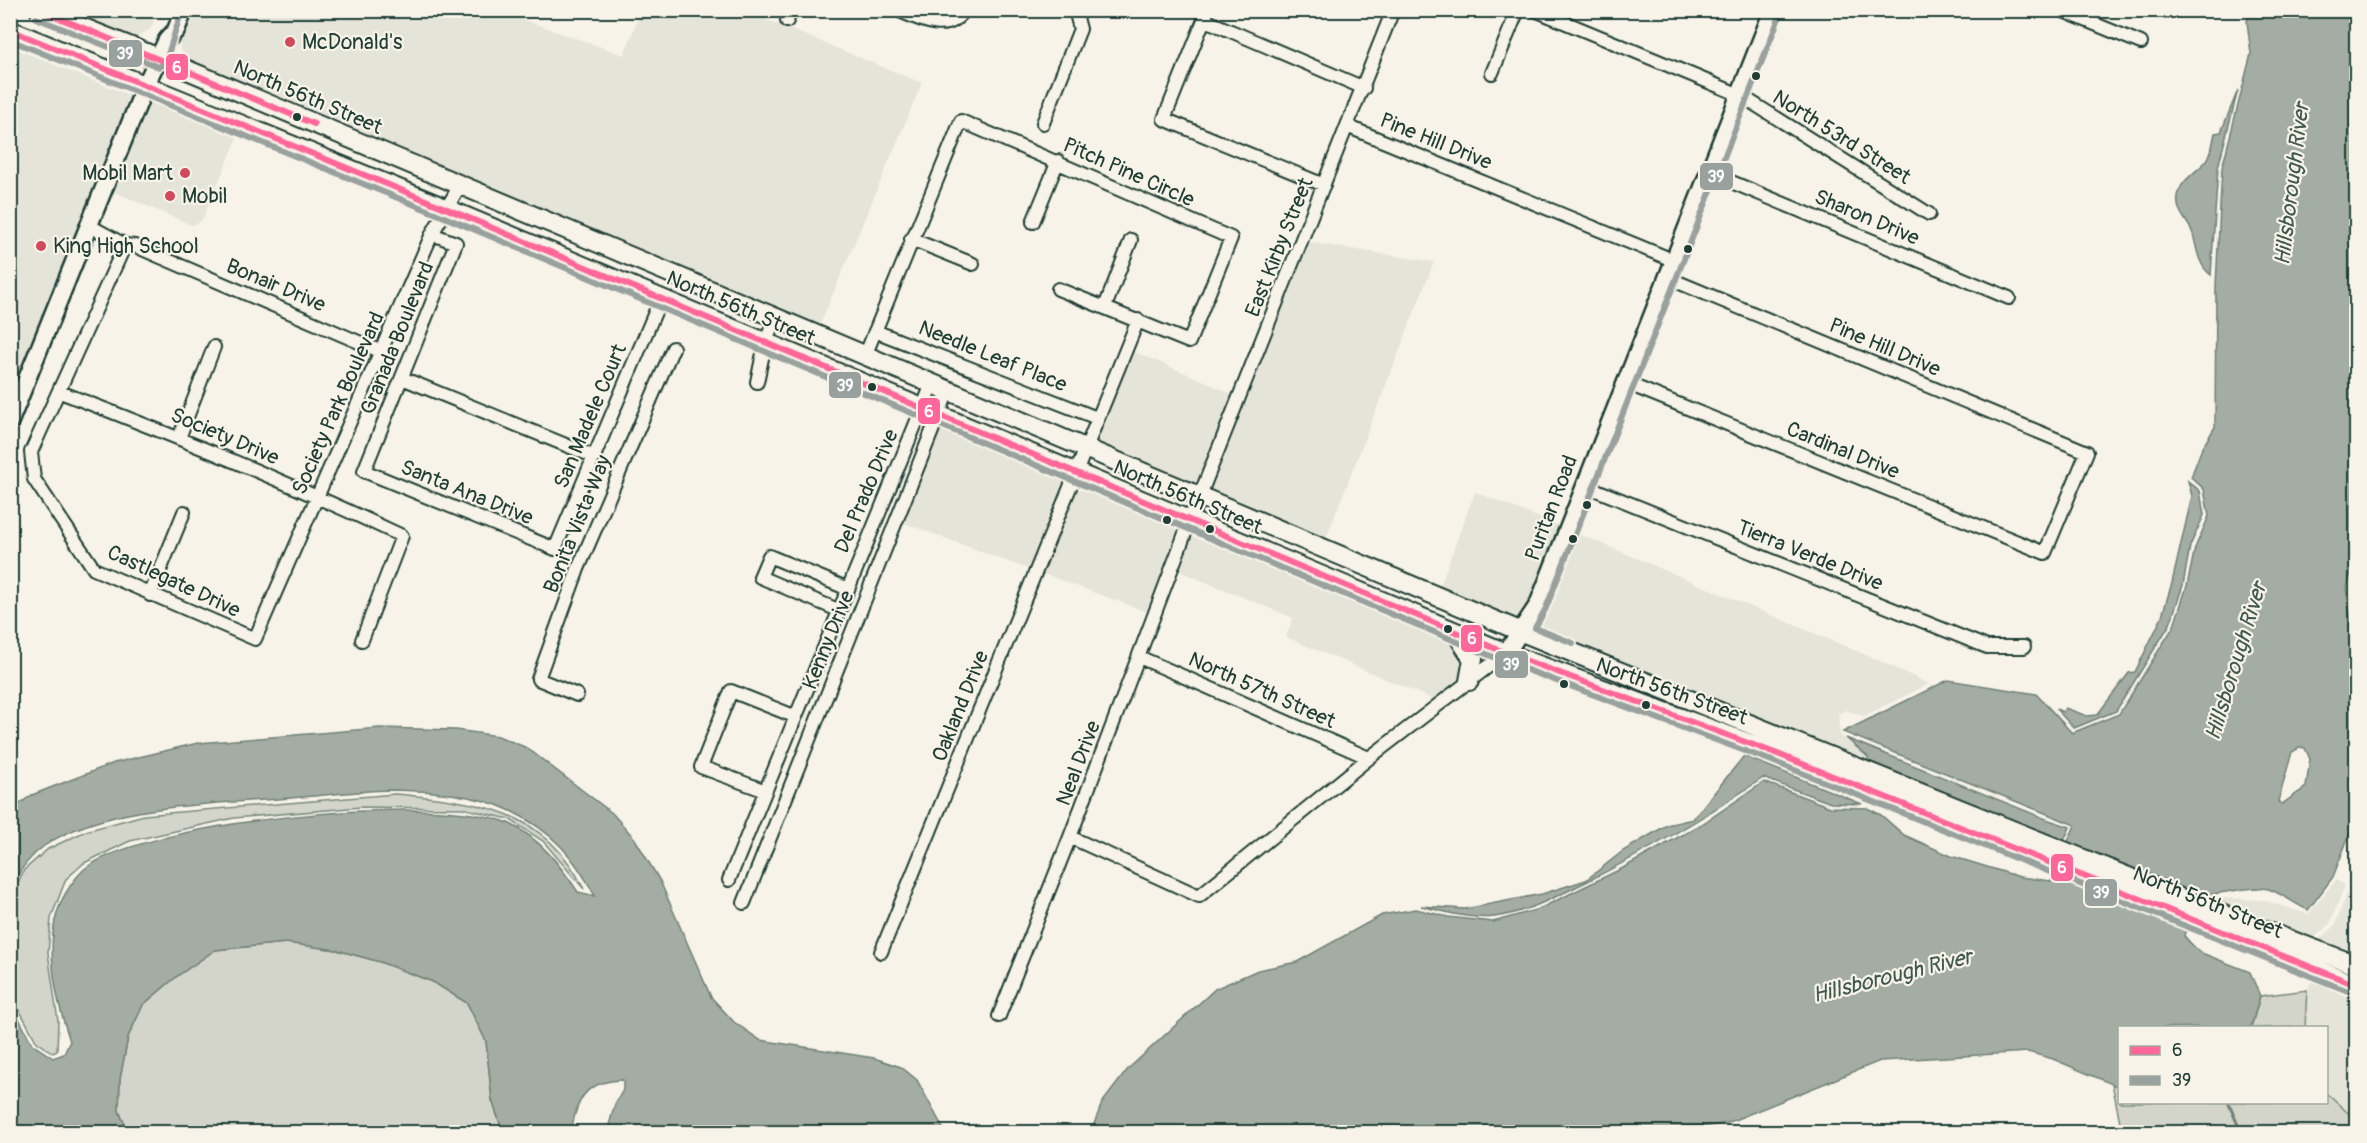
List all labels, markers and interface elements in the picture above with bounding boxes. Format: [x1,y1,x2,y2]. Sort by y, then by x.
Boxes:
place label: McDonald's [302,29,403,56]
marker: McDonald's [283,35,297,49]
line badge: 39 [108,39,143,68]
text: 39 [116,44,134,64]
line badge: 6 [165,53,189,81]
street label: North 56th Street [229,54,387,141]
text: 6 [172,58,182,78]
unlabelled marker [1750,70,1762,82]
street label: North 53rd Street [1768,84,1916,191]
water label: Hillsborough River [2268,98,2316,267]
street label: Pine Hill Drive [1376,107,1496,176]
unlabelled marker [291,111,303,123]
street label: Pitch Pine Circle [1059,131,1199,214]
place label: Mobil Mart [82,160,174,187]
line badge: 39 [1699,162,1734,191]
marker: Mobil Mart [178,166,192,180]
text: 39 [1707,167,1725,187]
street label: East Kirby Street [1239,173,1320,321]
place label: Mobil [182,183,227,210]
street label: Sharon Drive [1810,183,1924,252]
marker: Mobil [163,189,177,203]
place label: King High School [53,233,199,260]
marker: King High School [34,239,48,253]
unlabelled marker [1682,243,1694,255]
street label: Bonair Drive [222,252,330,319]
street label: Granada Boulevard [355,258,440,419]
street label: North 56th Street [662,265,820,352]
street label: Society Park Boulevard [286,308,391,499]
street label: Pine Hill Drive [1825,312,1945,383]
street label: Needle Leaf Place [915,314,1071,399]
street label: San Madele Court [548,339,633,492]
line badge: 39 [828,371,862,399]
text: 39 [836,376,854,396]
unlabelled marker [866,381,878,393]
line badge: 6 [917,397,941,425]
street label: Society Drive [167,402,284,472]
text: 6 [924,402,934,422]
street label: Cardinal Drive [1782,416,1904,486]
street label: Del Prado Drive [828,425,905,557]
street label: Bonita Vista Way [538,451,617,597]
street label: Puritan Road [1519,452,1584,565]
street label: Santa Ana Drive [397,454,538,532]
street label: North 56th Street [1109,454,1267,541]
unlabelled marker [1581,499,1593,511]
unlabelled marker [1161,514,1173,526]
street label: Tierra Verde Drive [1733,514,1887,597]
unlabelled marker [1204,523,1216,535]
unlabelled marker [1567,533,1579,545]
street label: Castlegate Drive [103,539,245,624]
water label: Hillsborough River [2199,576,2274,743]
street label: Kenny Drive [796,586,861,694]
unlabelled marker [1442,623,1454,635]
line badge: 6 [1460,624,1483,653]
text: 6 [1467,629,1477,649]
street label: Oakland Drive [926,646,995,766]
street label: North 57th Street [1184,646,1340,735]
line badge: 39 [1494,650,1529,679]
street label: North 56th Street [1592,652,1752,732]
text: 39 [1502,655,1520,675]
unlabelled marker [1558,678,1570,690]
unlabelled marker [1640,699,1652,711]
street label: Neal Drive [1050,716,1107,809]
line badge: 6 [2050,853,2074,882]
text: 6 [2057,858,2067,878]
street label: North 56th Street [2129,860,2287,945]
line badge: 39 [2084,878,2118,907]
text: 39 [2092,883,2110,903]
water label: Hillsborough River [1810,942,1978,1009]
legend [2118,1026,2328,1104]
text: 6 [2172,1039,2182,1062]
text: 39 [2172,1069,2191,1092]

